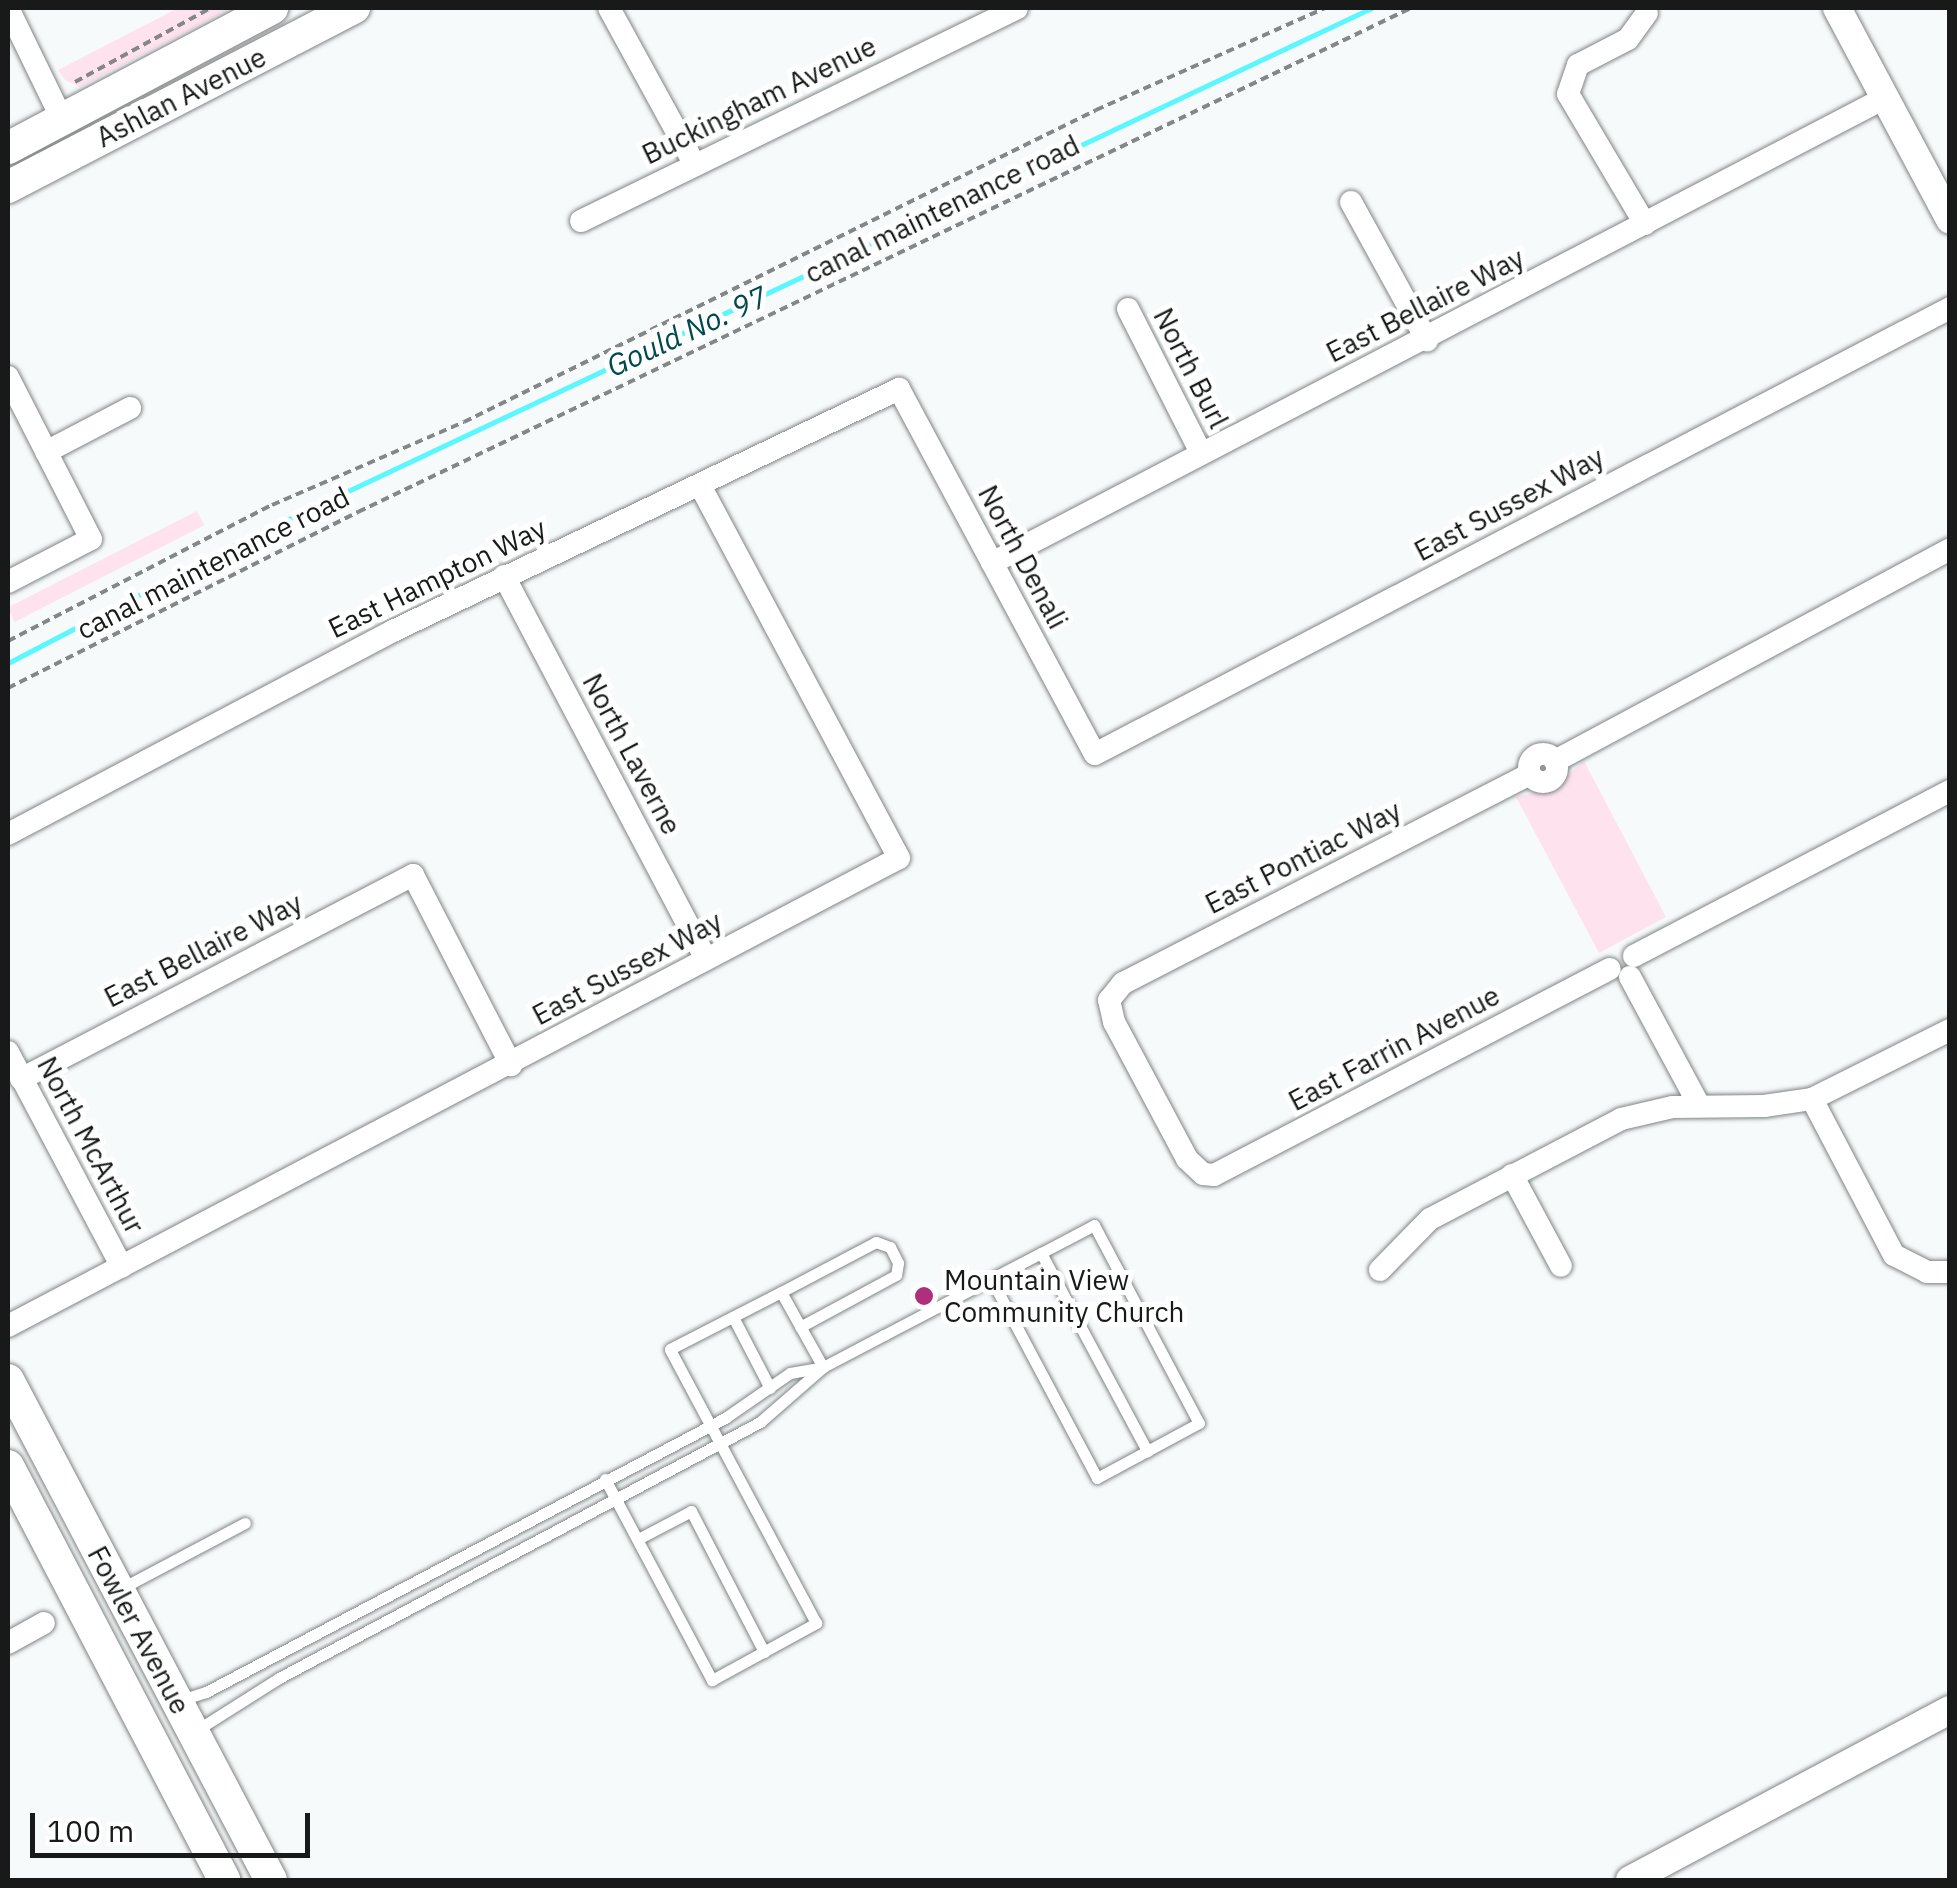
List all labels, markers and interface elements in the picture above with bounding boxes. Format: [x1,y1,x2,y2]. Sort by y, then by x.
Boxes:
street label: Buckingham Avenue [637,29,881,171]
street label: Ashlan Avenue [90,40,272,154]
street label: canal maintenance road [799,128,1085,290]
street label: East Bellaire Way [1321,241,1529,369]
water label: Gould No. 97 [601,278,773,384]
street label: North Burl [1146,302,1236,434]
street label: East Sussex Way [1409,440,1609,568]
street label: North Denali [971,479,1075,635]
street label: canal maintenance road [71,480,355,646]
street label: East Hampton Way [323,511,551,645]
street label: North Laverne [576,668,688,840]
street label: East Pontiac Way [1200,793,1406,921]
street label: East Bellaire Way [99,886,307,1014]
street label: East Sussex Way [527,904,727,1032]
street label: East Farrin Avenue [1283,978,1505,1118]
street label: North McArthur [30,1051,152,1239]
place label: Mountain View Community Church [944,1263,1184,1329]
marker: Mountain View Community Church [913,1285,935,1307]
street label: Fowler Avenue [81,1540,197,1720]
scale bar [35,1793,315,1855]
text: 100 m [47,1811,134,1850]

